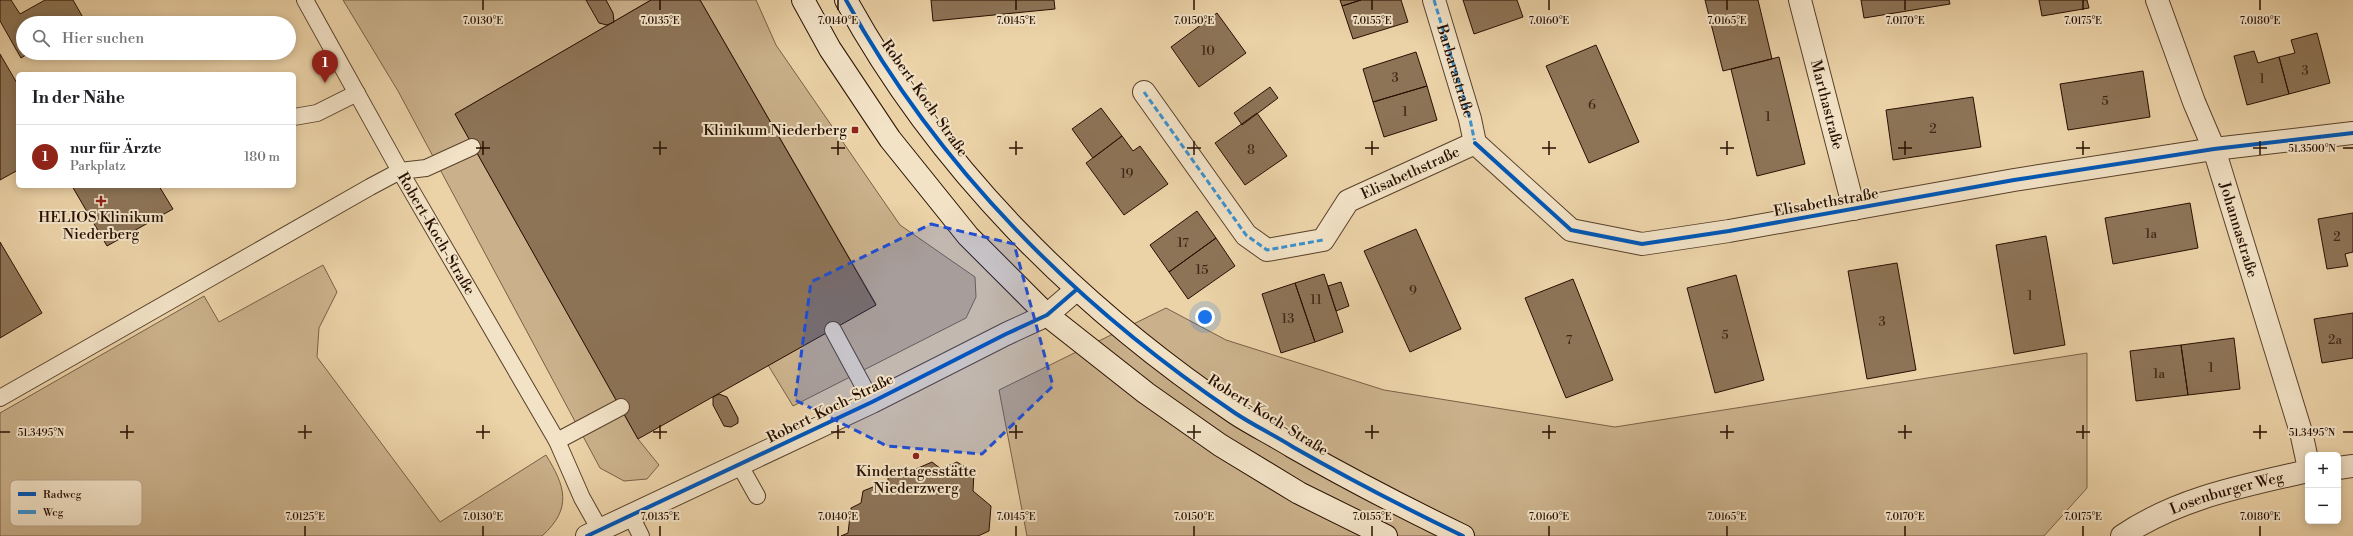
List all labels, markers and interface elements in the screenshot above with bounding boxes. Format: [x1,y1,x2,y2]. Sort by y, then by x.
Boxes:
text: 7.0130°E [463,15,503,27]
text: 7.0135°E [640,15,680,27]
text: 7.0140°E [818,15,858,27]
text: 7.0145°E [996,15,1036,27]
text: 7.0150°E [1174,15,1214,27]
text: 7.0155°E [1352,15,1392,27]
text: 7.0160°E [1529,15,1569,27]
text: 7.0165°E [1707,15,1747,27]
text: 7.0170°E [1885,15,1925,27]
text: 7.0175°E [2064,15,2102,27]
text: 7.0180°E [2240,15,2280,27]
search box [16,16,296,60]
street label: Barbarastraße [1432,21,1478,120]
icon: search [30,27,52,49]
text: Hier suchen [62,29,144,48]
street label: Robert-Koch-Straße [877,36,972,161]
house number: 10 [1201,43,1215,59]
pin: 1 [312,50,338,83]
street label: Marthastraße [1806,58,1847,152]
house number: 3 [2301,63,2309,79]
house number: 3 [1391,70,1399,86]
house number: 1 [2259,71,2265,87]
text: In der Nähe [32,87,125,109]
house number: 5 [2101,93,2109,109]
house number: 6 [1588,97,1596,113]
house number: 1 [1402,104,1408,120]
house number: 1 [1765,109,1771,125]
place label: Klinikum Niederberg [703,121,847,140]
house number: 2 [1929,121,1937,137]
marker: Klinikum Niederberg [850,125,860,135]
text: nur für Ärzte [70,139,162,158]
house number: 8 [1247,142,1255,158]
street label: Elisabethstraße [1358,142,1463,204]
text: 51.3500°N [2288,143,2336,155]
text: 1 [42,149,48,165]
text: 180 m [244,149,280,165]
text: Parkplatz [70,158,126,174]
house number: 19 [1120,166,1134,182]
street label: Robert-Koch-Straße [393,169,479,299]
street label: Johannastraße [2214,179,2262,280]
street label: Elisabethstraße [1772,184,1880,221]
marker: HELIOS Klinikum Niederberg [95,195,107,207]
place label: HELIOS Klinikum Niederberg [38,208,164,244]
house number: 1a [2145,226,2158,242]
house number: 2 [2333,229,2341,245]
house number: 17 [1177,235,1189,251]
house number: 15 [1196,262,1208,278]
house number: 9 [1409,283,1417,299]
house number: 1 [2027,288,2033,304]
house number: 11 [1310,292,1322,308]
your location [1195,307,1215,327]
house number: 13 [1282,311,1294,327]
house number: 3 [1878,314,1886,330]
house number: 5 [1721,327,1729,343]
house number: 7 [1566,332,1573,348]
house number: 2a [2328,332,2342,348]
house number: 1 [2208,360,2214,376]
house number: 1a [2153,366,2166,382]
street label: Robert-Koch-Straße [764,369,897,447]
street label: Robert-Koch-Straße [1204,371,1332,460]
text: 51.3495°N [18,427,65,439]
text: 51.3495°N [2289,427,2336,439]
marker: Kindertagesstätte Niederzwerg [911,451,921,461]
map controls [2305,452,2341,524]
button: + [2305,452,2341,488]
place label: Kindertagesstätte Niederzwerg [856,462,976,498]
street label: Losenburger Weg [2167,468,2286,519]
legend [10,480,142,526]
text: Radweg [43,488,82,502]
button: − [2305,488,2341,524]
text: Weg [42,506,64,520]
text: 7.0125°E [285,511,325,523]
text: 7.0130°E [463,511,503,523]
text: 7.0135°E [640,511,680,523]
text: 7.0140°E [818,511,858,523]
text: 7.0145°E [996,511,1036,523]
text: 7.0150°E [1174,511,1214,523]
text: 7.0155°E [1352,511,1392,523]
text: 7.0160°E [1529,511,1569,523]
text: 7.0165°E [1707,511,1747,523]
text: 7.0170°E [1885,511,1925,523]
text: 7.0175°E [2064,511,2102,523]
text: 7.0180°E [2240,511,2280,523]

